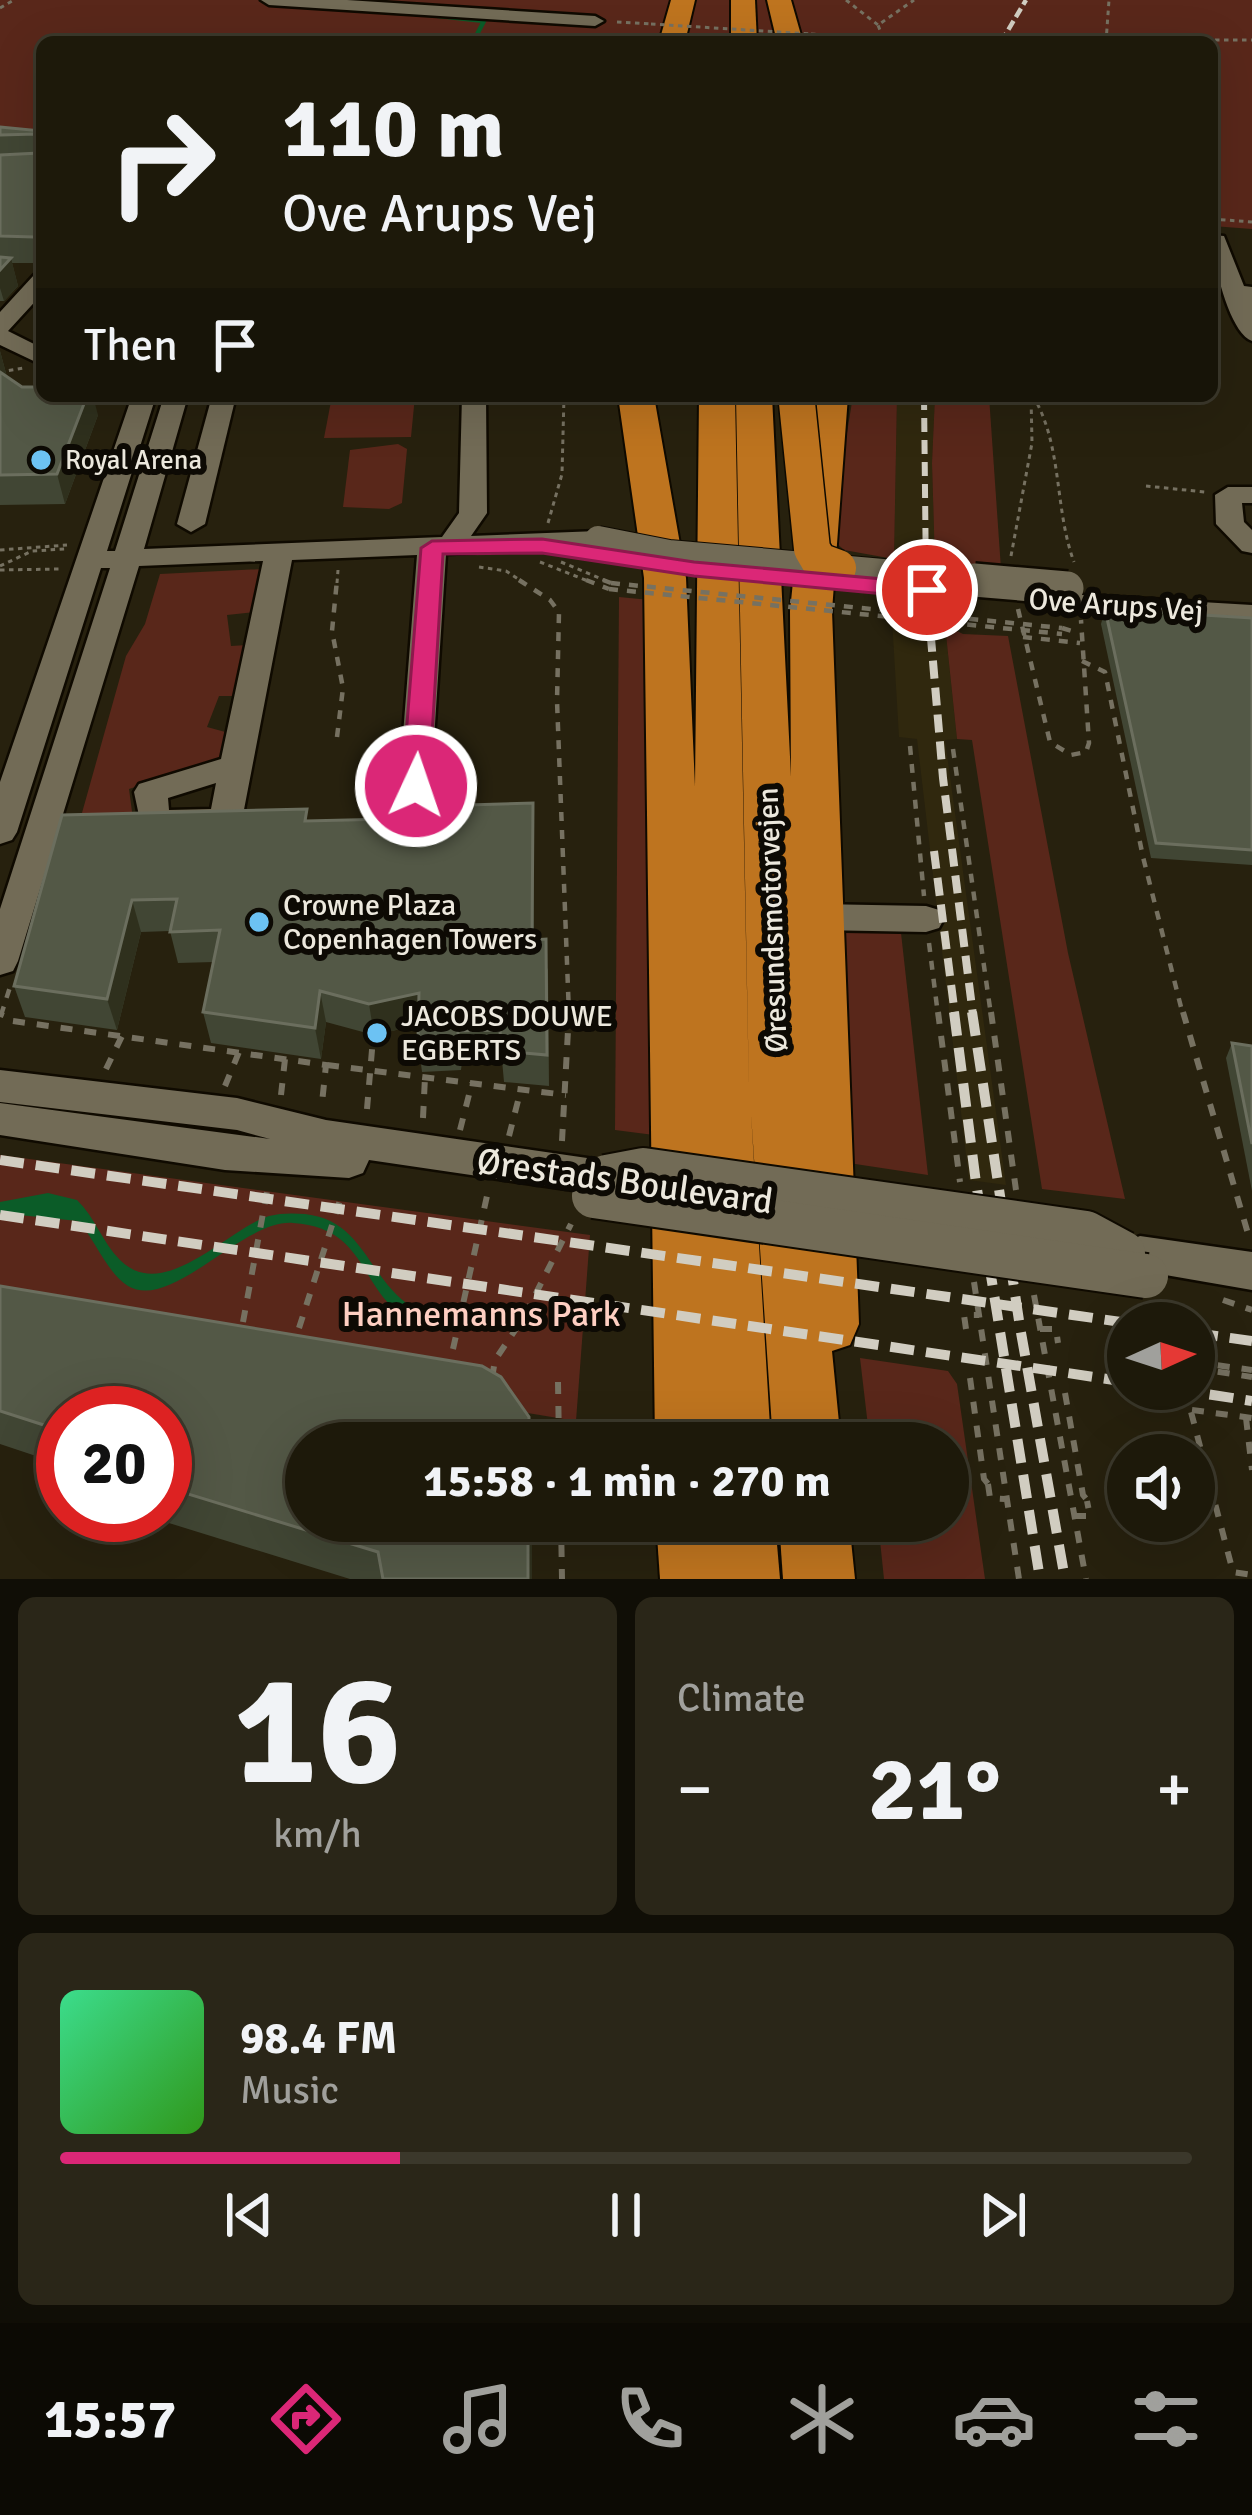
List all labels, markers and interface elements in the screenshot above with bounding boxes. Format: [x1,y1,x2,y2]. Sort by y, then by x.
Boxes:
text: 110 m [282,77,504,181]
icon: right [84,84,240,240]
text: Ove Arups Vej [282,180,597,247]
icon: arrive [202,312,268,378]
text: Then [84,318,178,373]
place label: Royal Arena [65,444,202,477]
marker: Royal Arena [28,447,54,473]
pin [876,539,978,641]
icon: arrive [894,557,960,623]
street label: Ove Arups Vej [1027,581,1205,630]
position arrow [353,723,479,849]
street label: Øresundsmotorvejen [749,787,796,1053]
place label: Crowne Plaza Copenhagen Towers [283,887,537,958]
marker: Crowne Plaza Copenhagen Towers [246,909,272,935]
place label: JACOBS DOUWE EGBERTS [401,998,613,1069]
marker: JACOBS DOUWE EGBERTS [364,1020,390,1046]
street label: Ørestads Boulevard [474,1138,776,1225]
park label: Hannemanns Park [342,1292,620,1337]
north arrow [1107,1302,1215,1410]
map controls [1107,1302,1215,1542]
speed limit sign: 20 [36,1386,192,1542]
button: sound [1107,1434,1215,1542]
text: 15:58 · 1 min · 270 m [423,1454,831,1509]
text: 16 [233,1635,402,1828]
text: Climate [677,1674,806,1722]
text: 21° [868,1734,1001,1845]
text: − [677,1749,713,1830]
text: + [1156,1749,1192,1830]
text: km/h [273,1810,362,1858]
text: 98.4 FM [240,2011,397,2066]
text: Music [240,2066,339,2114]
icon: previous [216,2182,282,2248]
icon: pause [593,2182,659,2248]
icon: next [970,2182,1036,2248]
icon: directions [264,2377,348,2461]
icon: music [436,2377,520,2461]
icon: phone [608,2377,692,2461]
icon: climate [780,2377,864,2461]
icon: car [952,2377,1036,2461]
icon: filters [1124,2377,1208,2461]
text: 15:57 [44,2386,177,2453]

